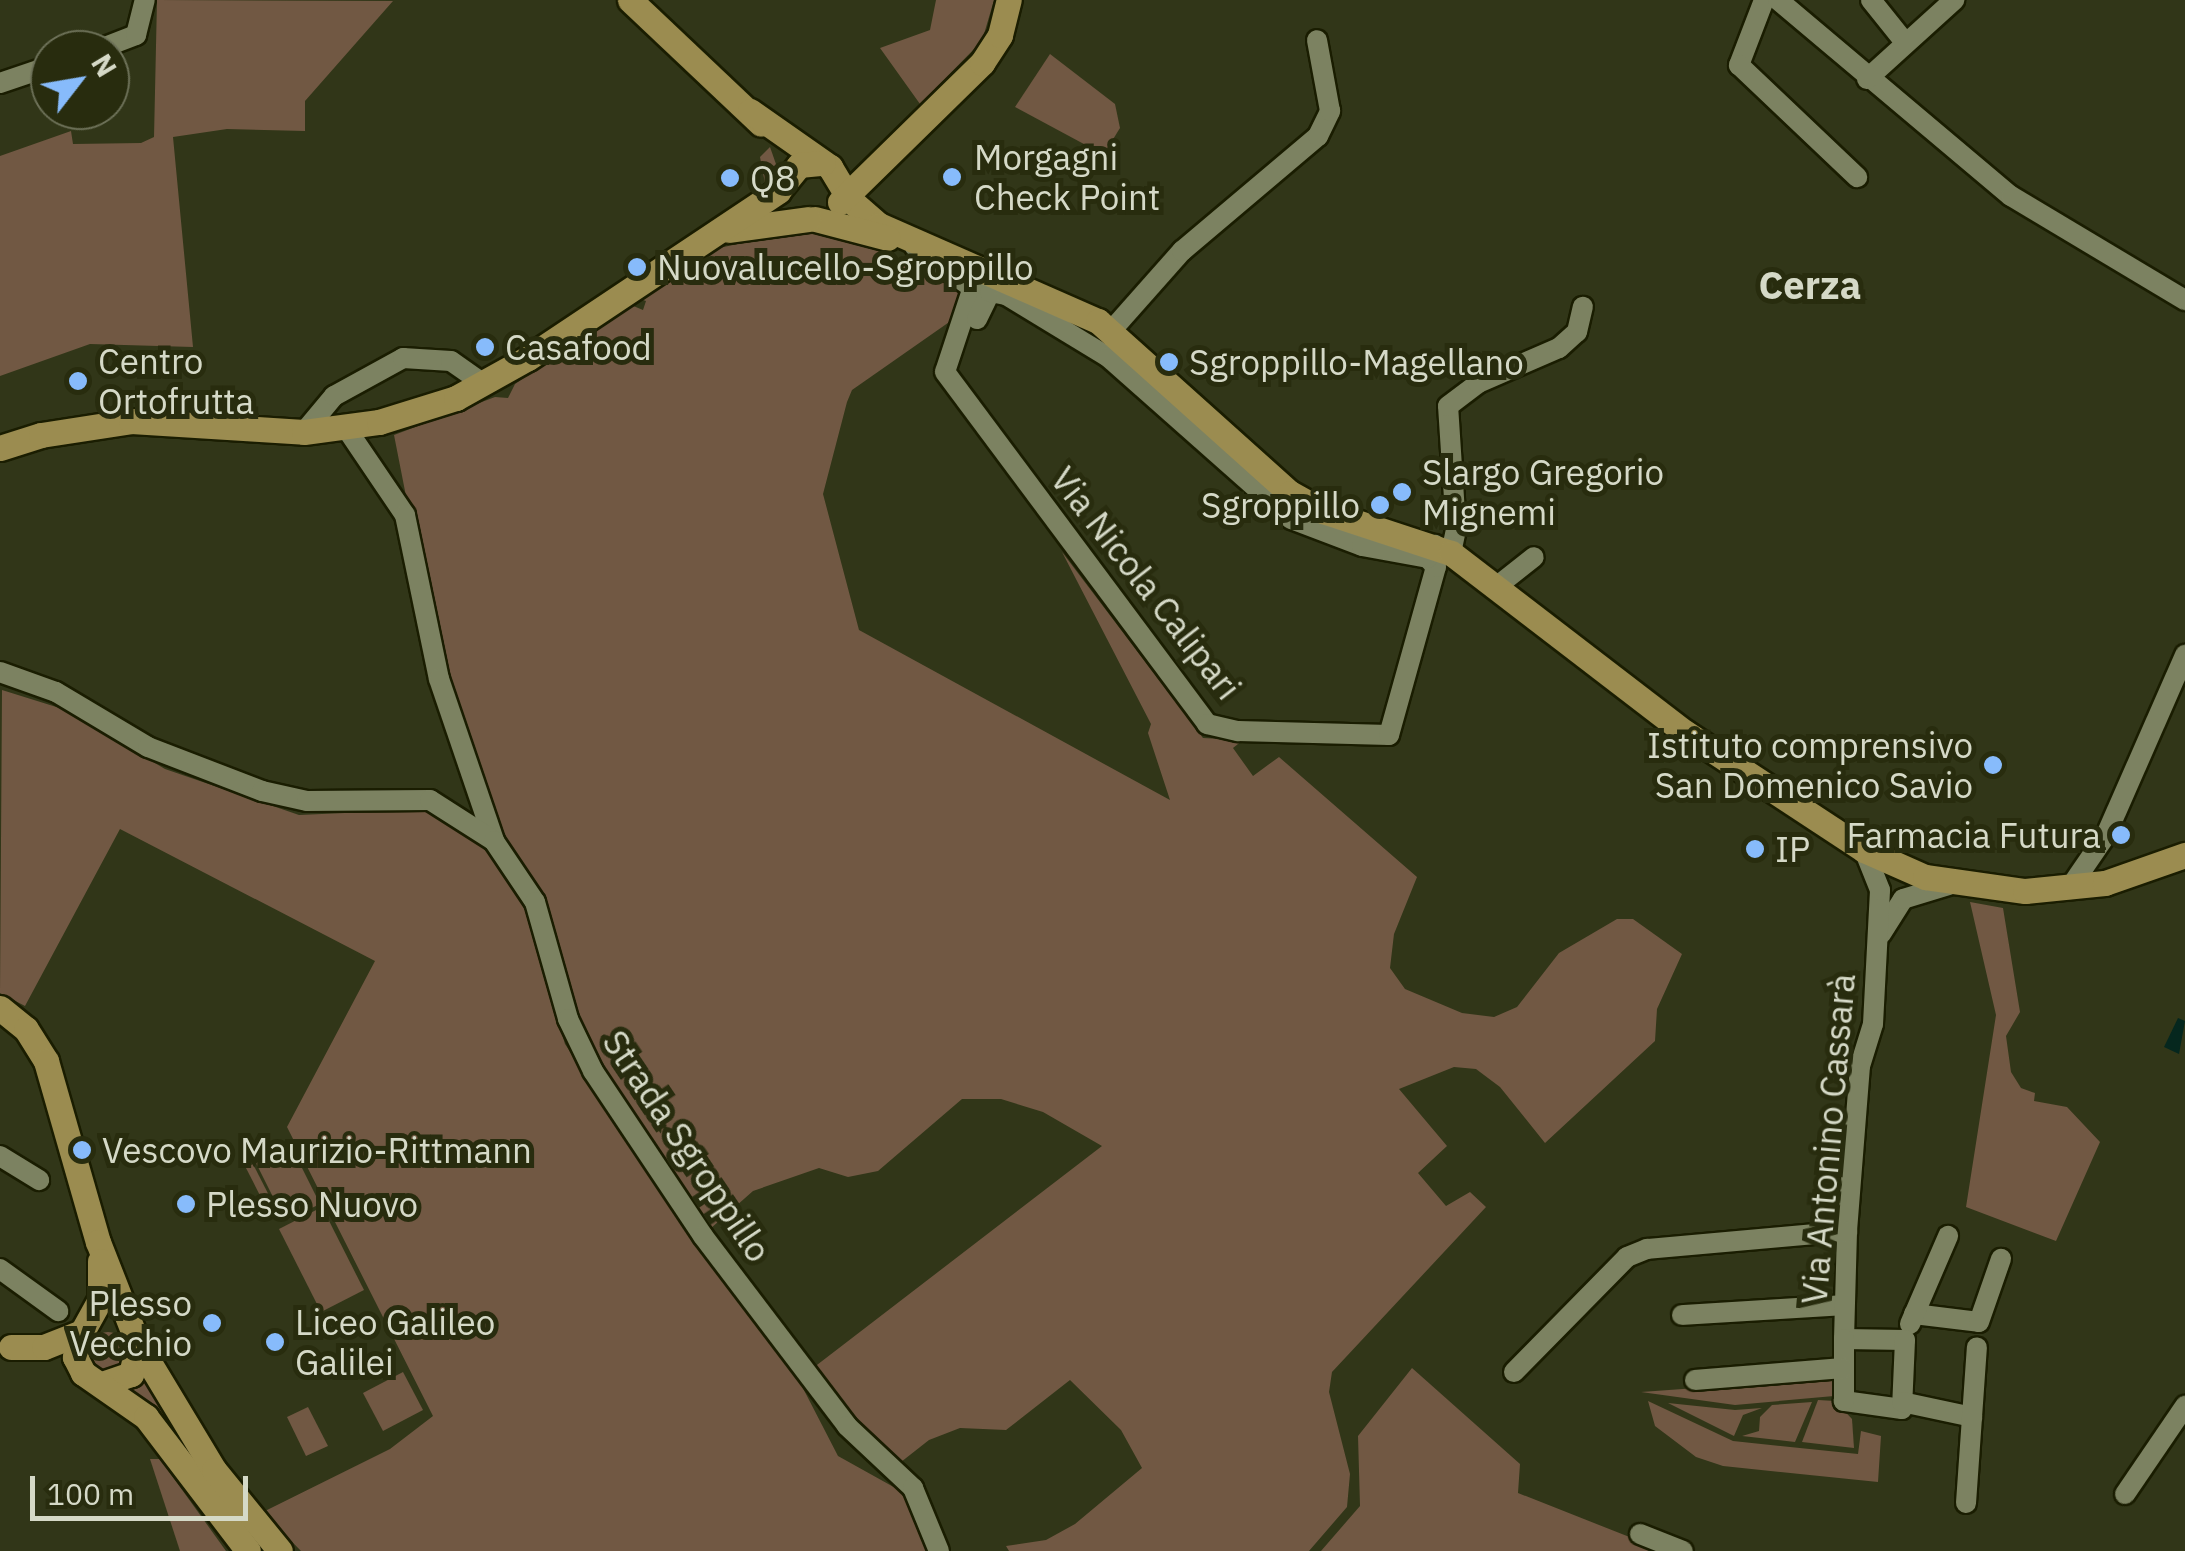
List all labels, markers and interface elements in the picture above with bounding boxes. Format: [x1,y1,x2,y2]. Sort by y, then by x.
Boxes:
north arrow [30,30,130,130]
text: N [83,47,126,84]
place label: Morgagni Check Point [974,136,1160,218]
place label: Q8 [750,157,796,199]
marker: Morgagni Check Point [939,164,965,190]
marker: Q8 [719,167,741,189]
place label: Nuovalucello-Sgroppillo [657,246,1034,288]
marker: Nuovalucello-Sgroppillo [626,256,648,278]
district label: Cerza [1759,262,1861,308]
place label: Casafood [505,326,652,368]
marker: Casafood [474,336,496,358]
place label: Centro Ortofrutta [98,340,254,422]
place label: Sgroppillo-Magellano [1189,341,1524,383]
marker: Sgroppillo-Magellano [1158,351,1180,373]
marker: Centro Ortofrutta [67,370,89,392]
place label: Slargo Gregorio Mignemi [1422,451,1664,533]
street label: Via Nicola Calipari [1042,458,1250,708]
marker: Slargo Gregorio Mignemi [1391,481,1413,503]
place label: Sgroppillo [1201,484,1360,526]
marker: Sgroppillo [1369,494,1391,516]
place label: Istituto comprensivo San Domenico Savio [1647,724,1973,806]
marker: Istituto comprensivo San Domenico Savio [1982,754,2004,776]
place label: Farmacia Futura [1847,814,2101,856]
marker: Farmacia Futura [2110,824,2132,846]
place label: IP [1775,828,1810,870]
marker: IP [1744,838,1766,860]
street label: Via Antonino Cassarà [1793,972,1863,1306]
street label: Strada Sgroppillo [594,1022,780,1270]
place label: Vescovo Maurizio-Rittmann [102,1129,532,1171]
marker: Vescovo Maurizio-Rittmann [71,1139,93,1161]
place label: Plesso Nuovo [206,1183,418,1225]
marker: Plesso Nuovo [175,1193,197,1215]
place label: Plesso Vecchio [69,1282,192,1364]
place label: Liceo Galileo Galilei [295,1301,495,1383]
marker: Plesso Vecchio [201,1312,223,1334]
marker: Liceo Galileo Galilei [264,1331,286,1353]
scale bar [35,1456,252,1518]
text: 100 m [47,1474,134,1513]

